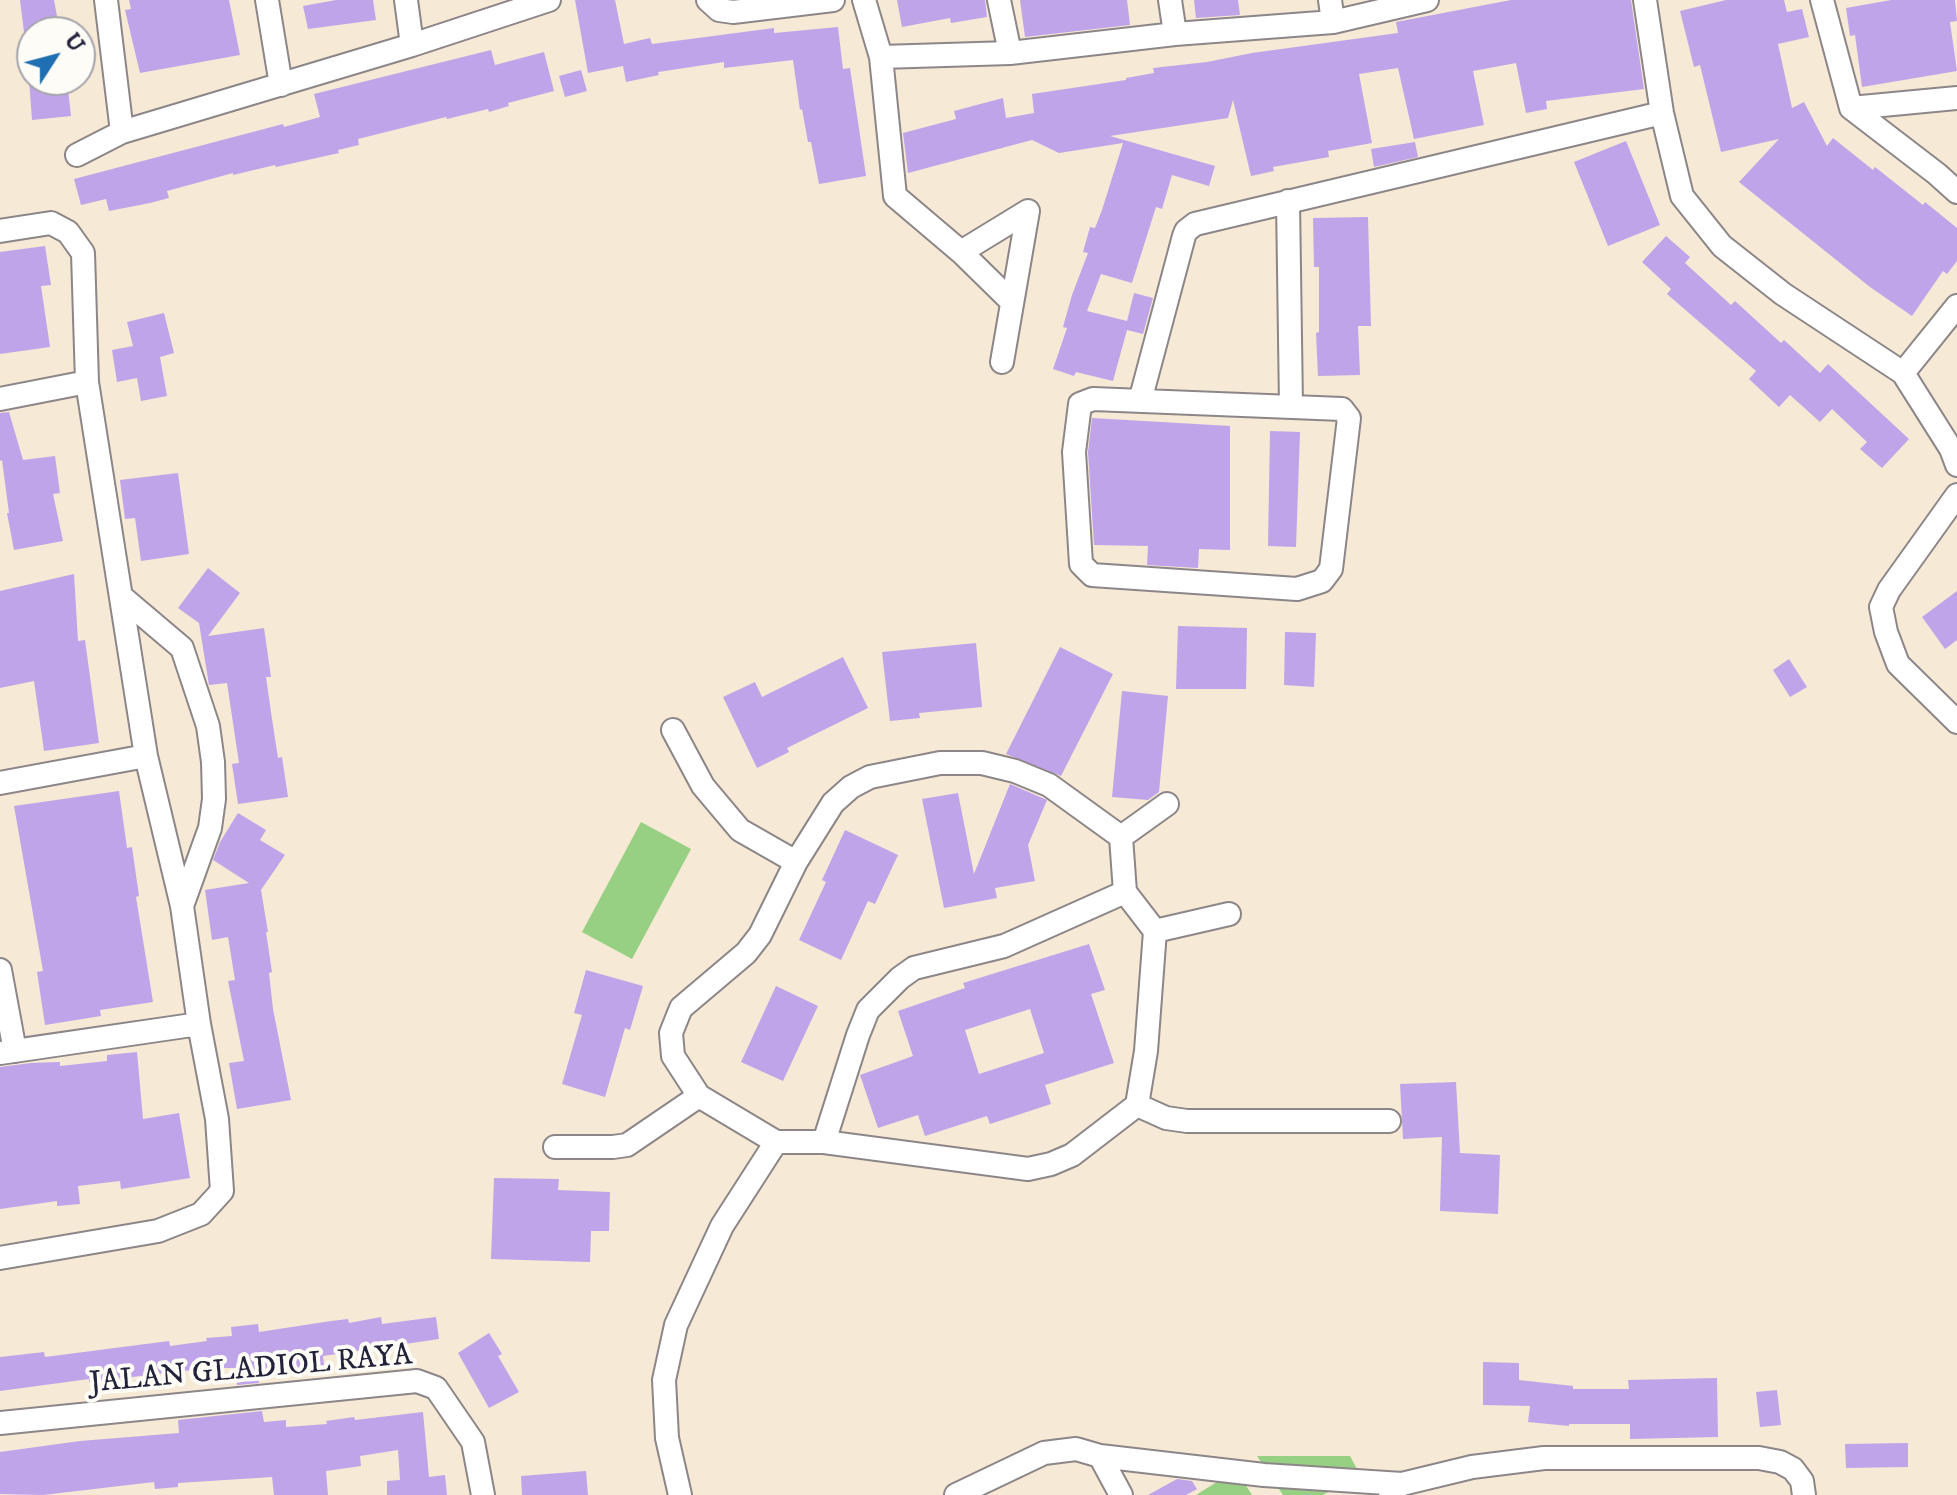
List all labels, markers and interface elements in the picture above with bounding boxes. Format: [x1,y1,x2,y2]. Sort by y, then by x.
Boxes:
north arrow [16,16,96,96]
text: U [58,28,90,58]
street label: JALAN GLADIOL RAYA [88,1339,414,1403]

